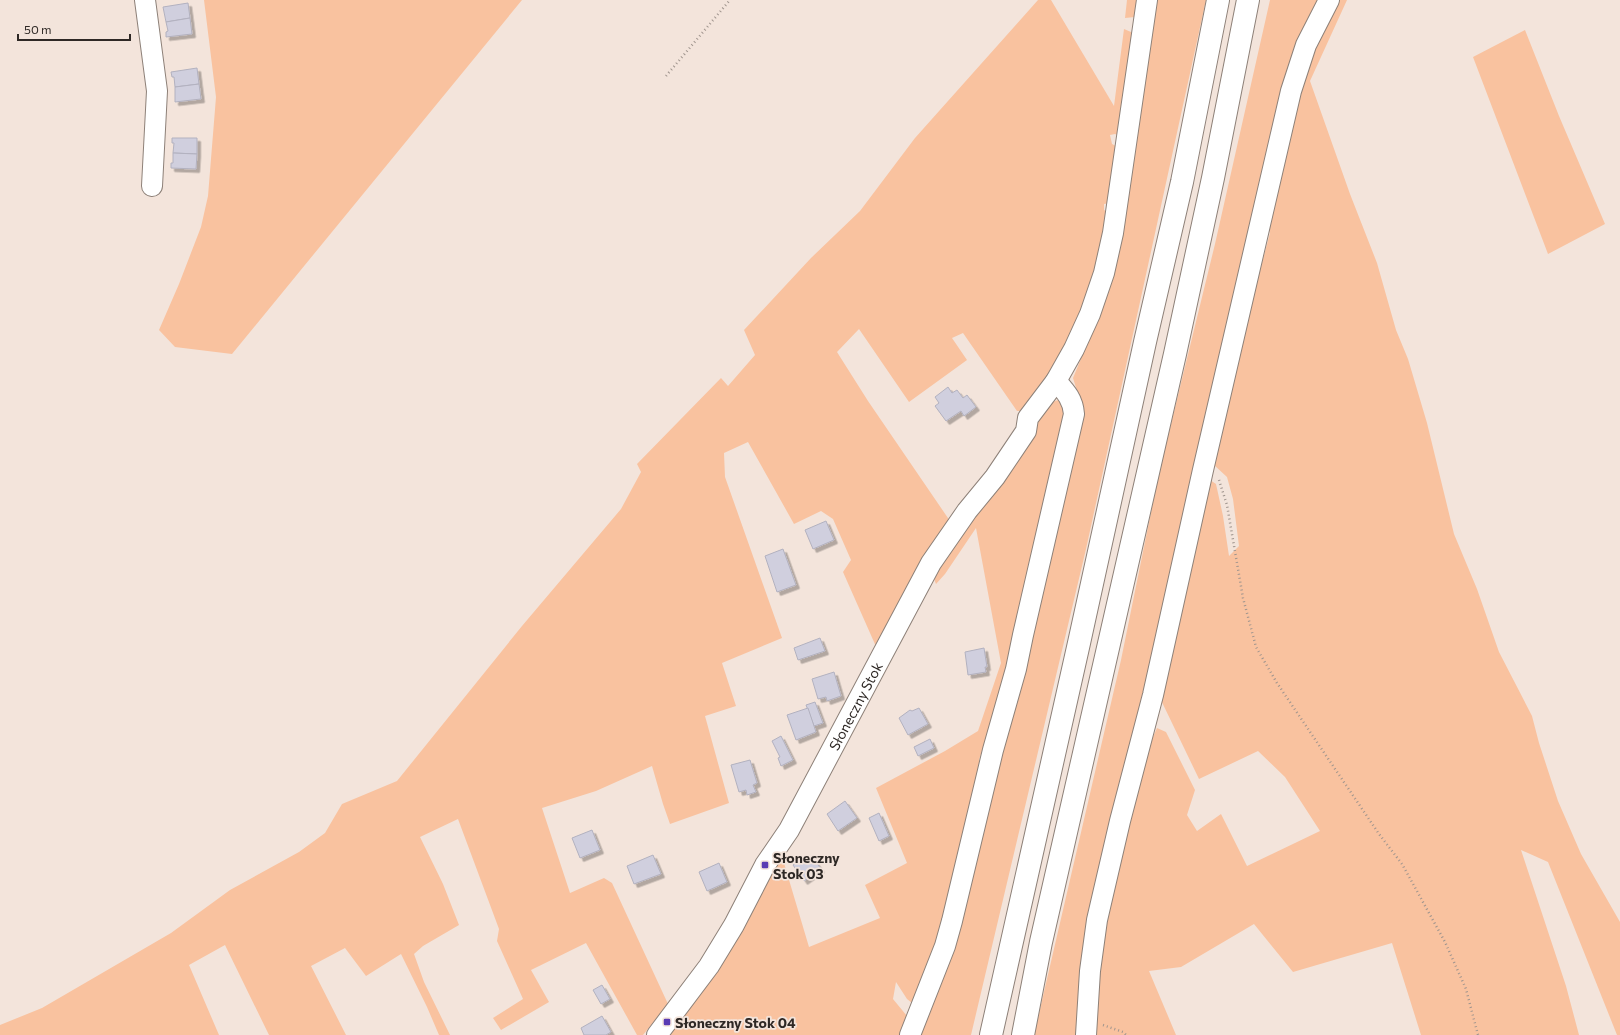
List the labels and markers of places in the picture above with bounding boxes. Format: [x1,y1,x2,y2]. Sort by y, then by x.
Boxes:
place label: Słoneczny Stok 03 [773,849,840,882]
marker: Słoneczny Stok 03 [760,860,770,870]
place label: Słoneczny Stok 04 [675,1014,796,1031]
marker: Słoneczny Stok 04 [662,1017,672,1027]

